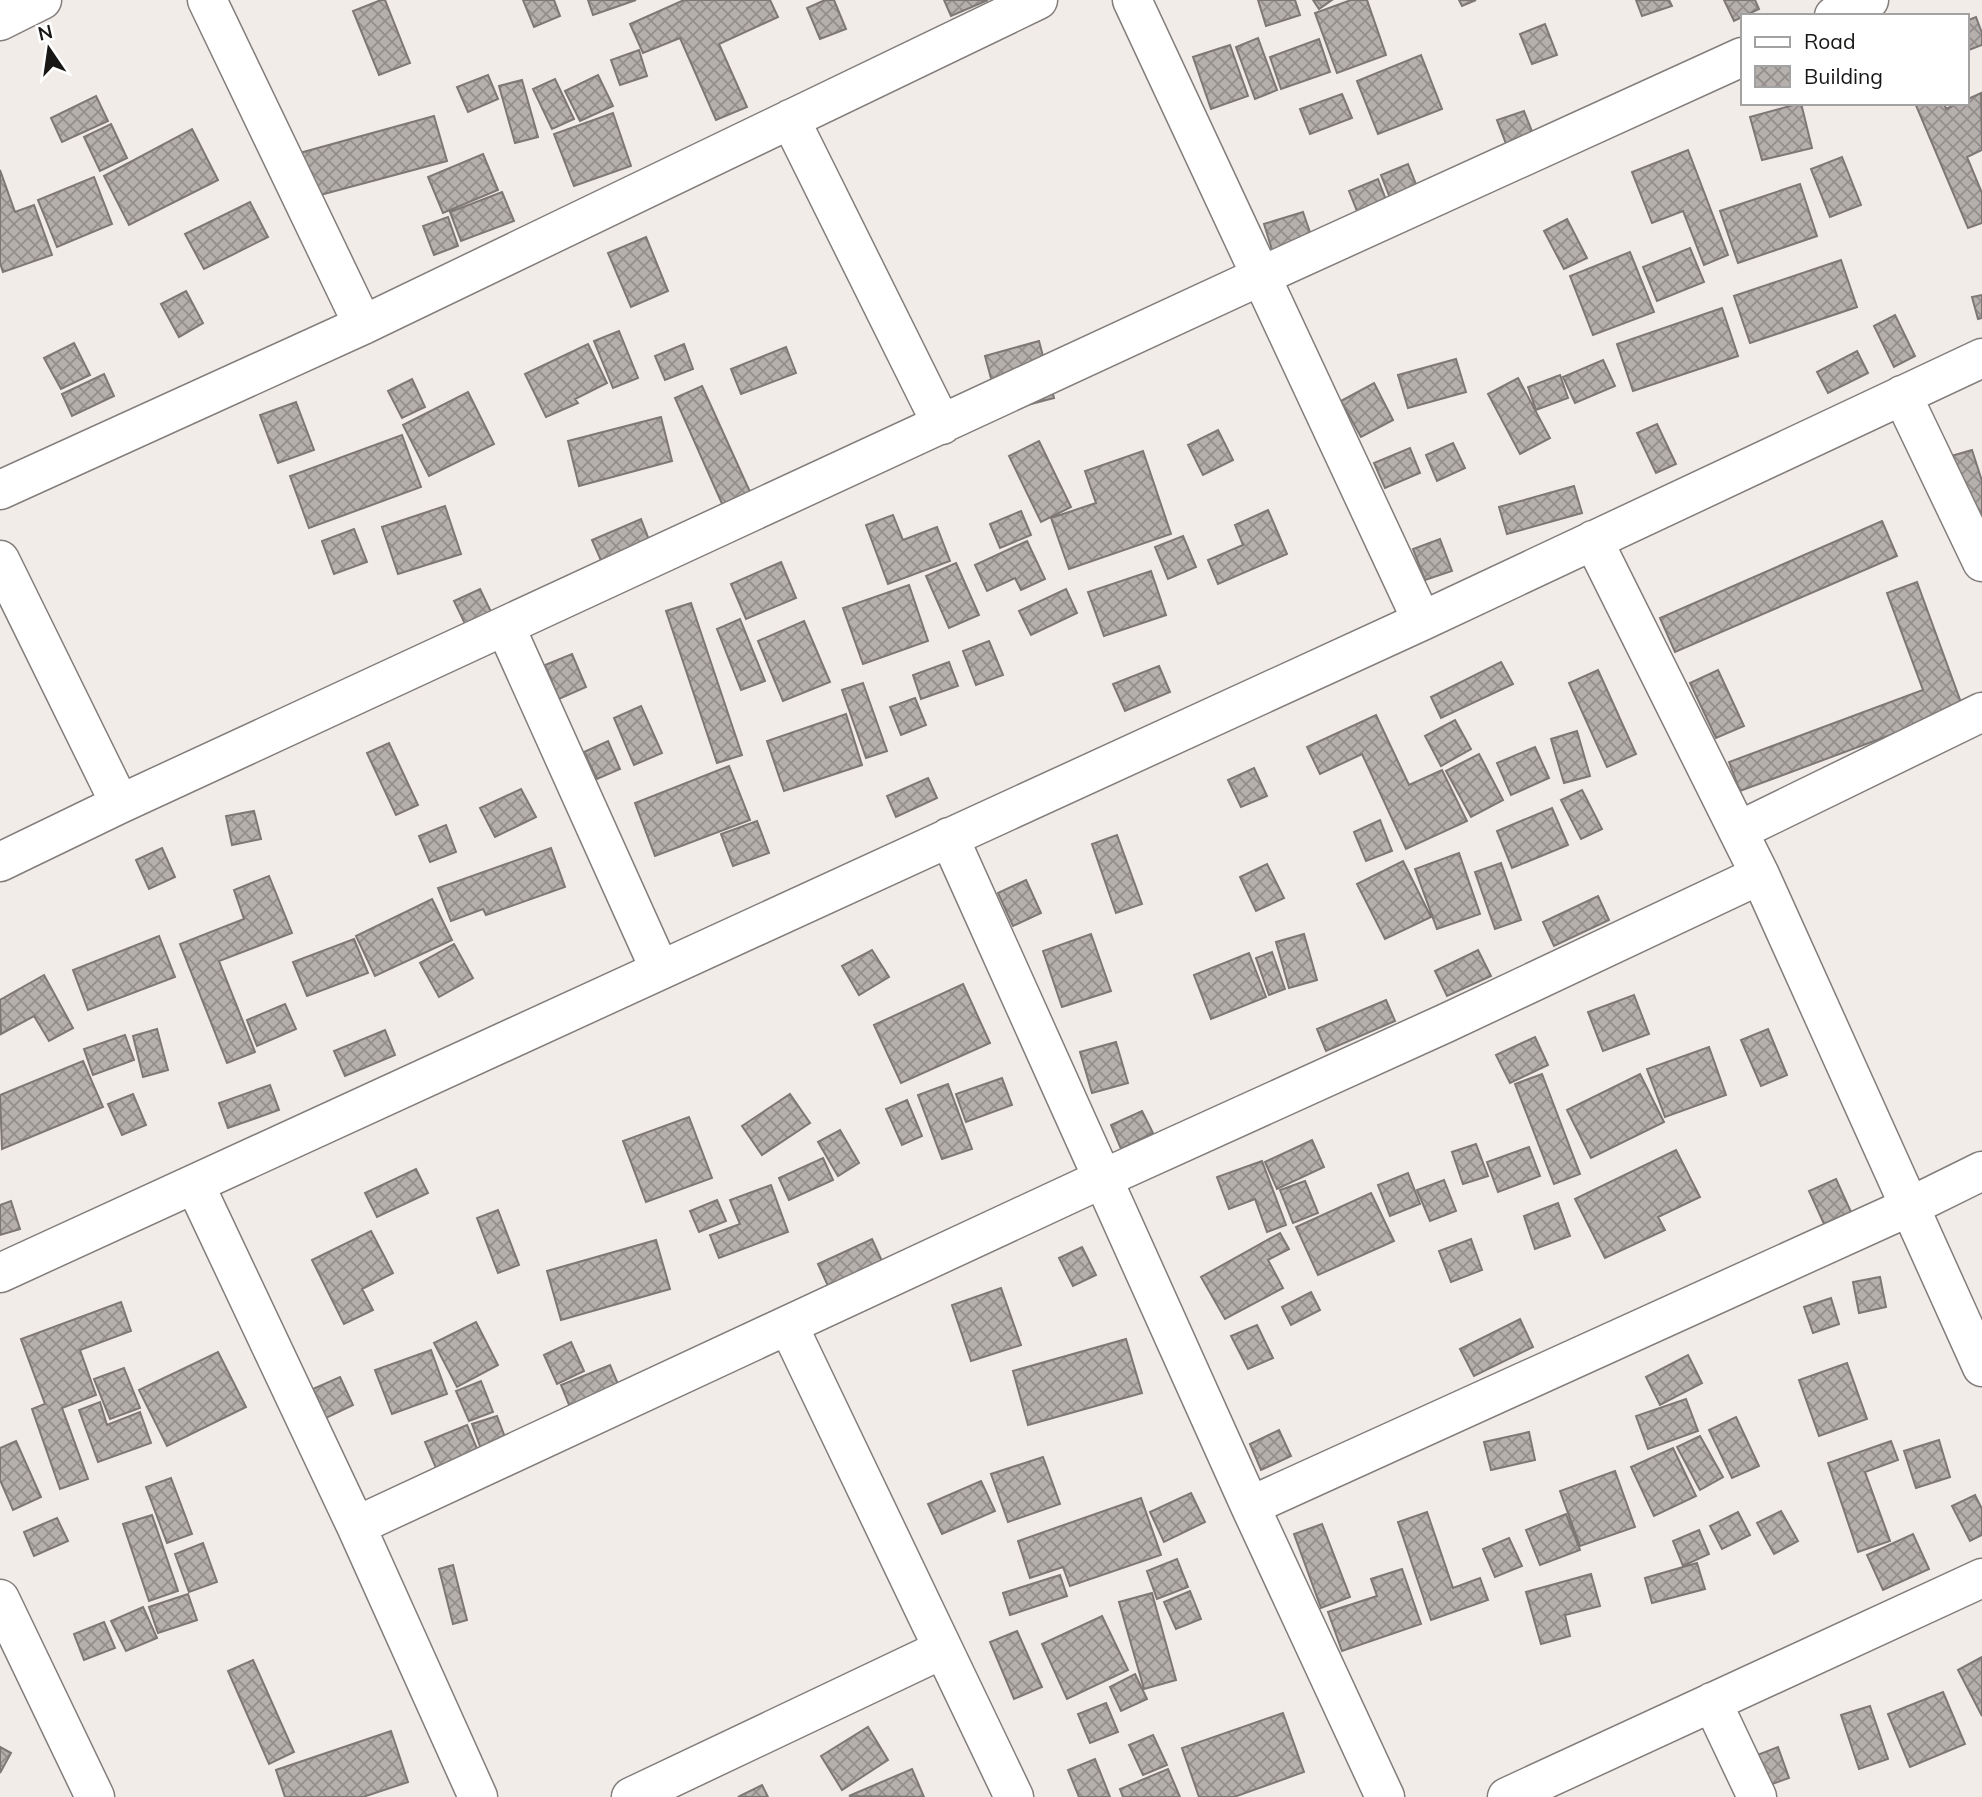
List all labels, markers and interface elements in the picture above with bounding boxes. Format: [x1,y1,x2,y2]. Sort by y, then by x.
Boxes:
north arrow [14,14,84,84]
legend [1741,14,1968,105]
text: N [35,19,55,46]
text: Road [1804,28,1855,54]
text: Building [1804,63,1883,89]

